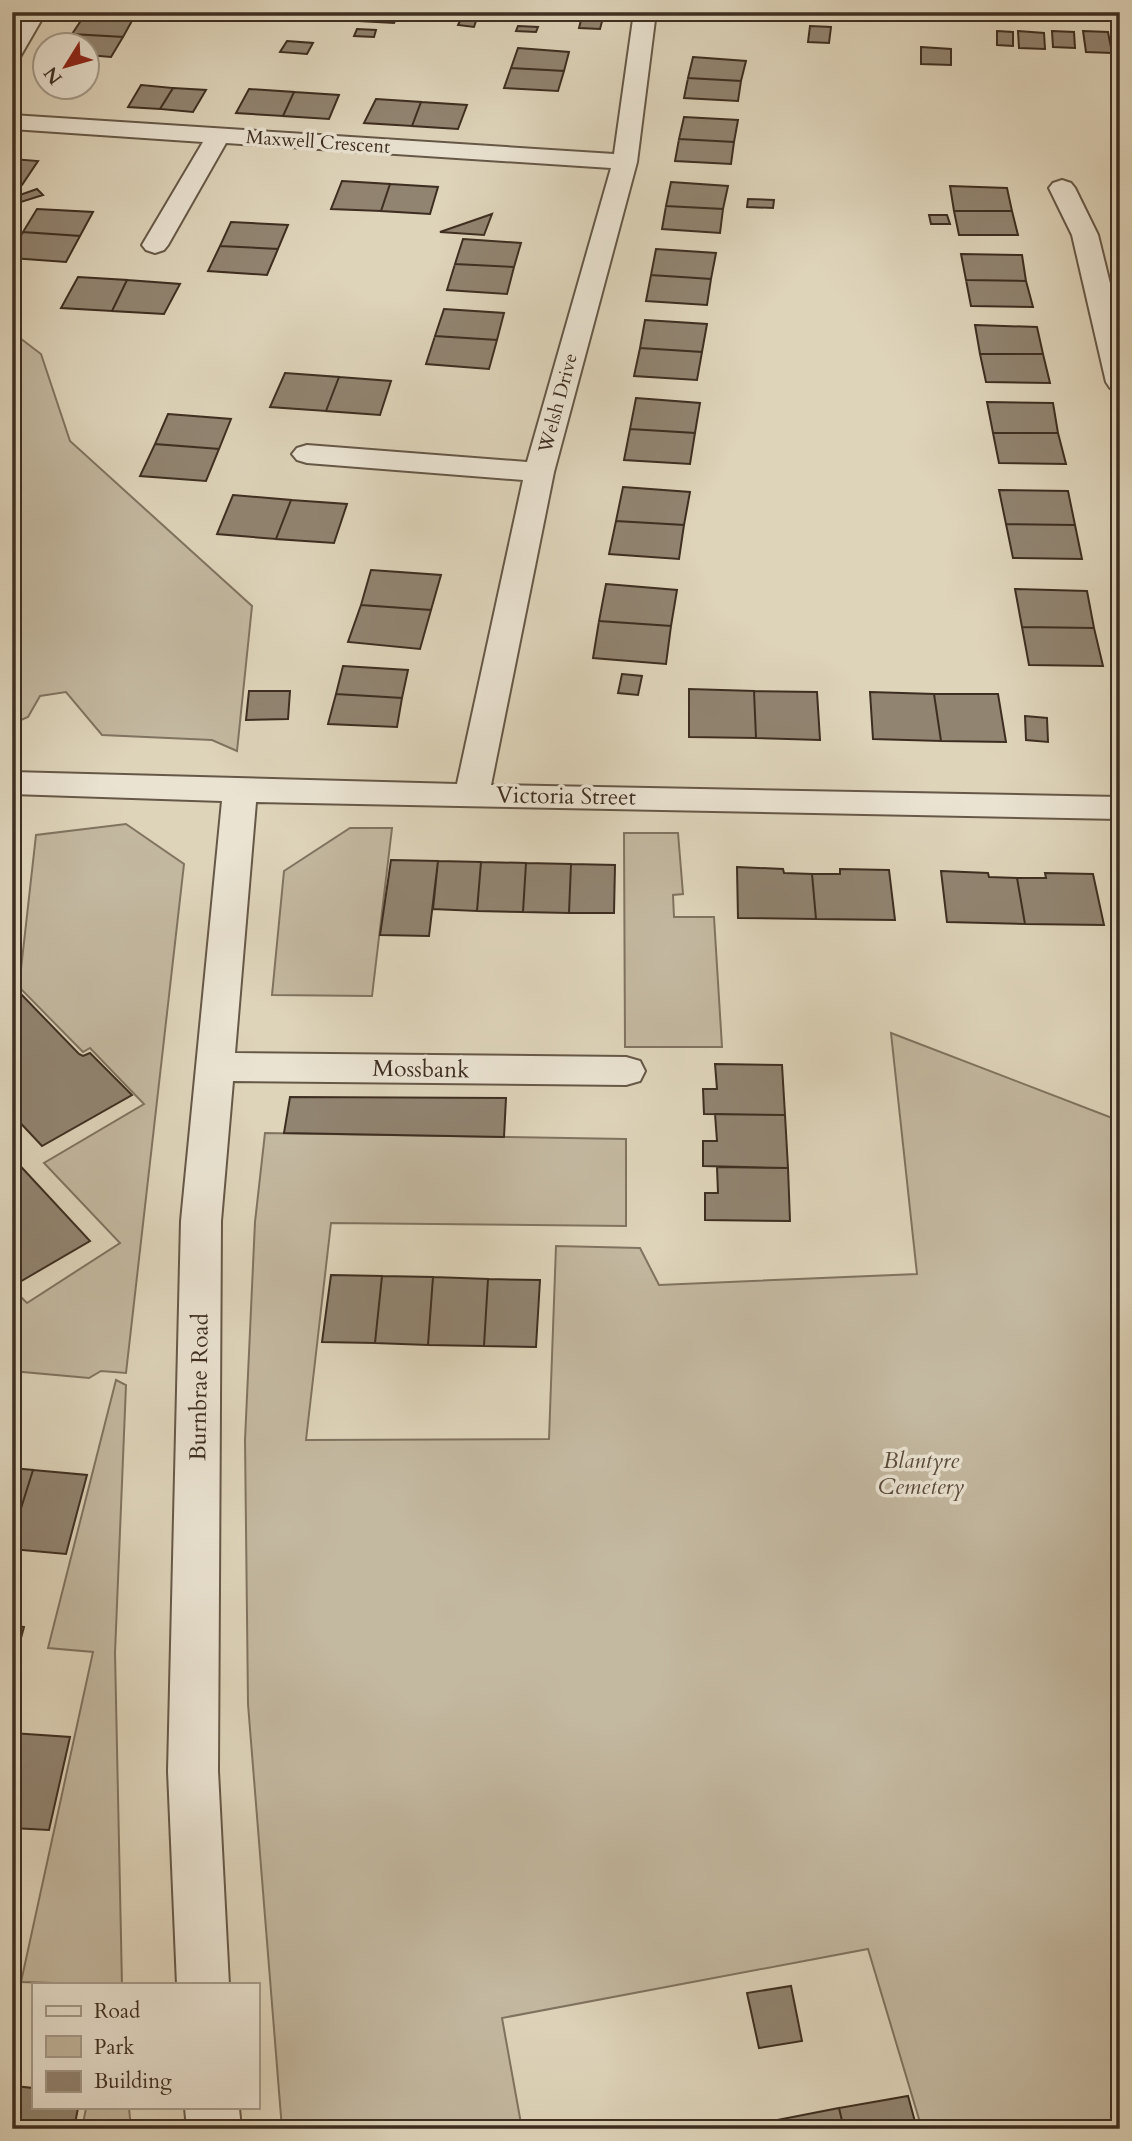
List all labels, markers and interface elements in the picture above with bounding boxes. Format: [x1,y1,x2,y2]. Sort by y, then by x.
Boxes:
north arrow [32,32,102,102]
text: N [38,61,69,90]
street label: Maxwell Crescent [245,124,391,160]
street label: Welsh Drive [532,350,584,457]
street label: Victoria Street [496,779,636,813]
street label: Mossbank [372,1053,471,1085]
street label: Burnbrae Road [182,1312,216,1461]
park label: Blantyre Cemetery [878,1445,964,1502]
legend [32,1983,259,2110]
text: Road [94,1997,140,2026]
text: Park [94,2033,135,2062]
text: Building [94,2067,172,2096]

